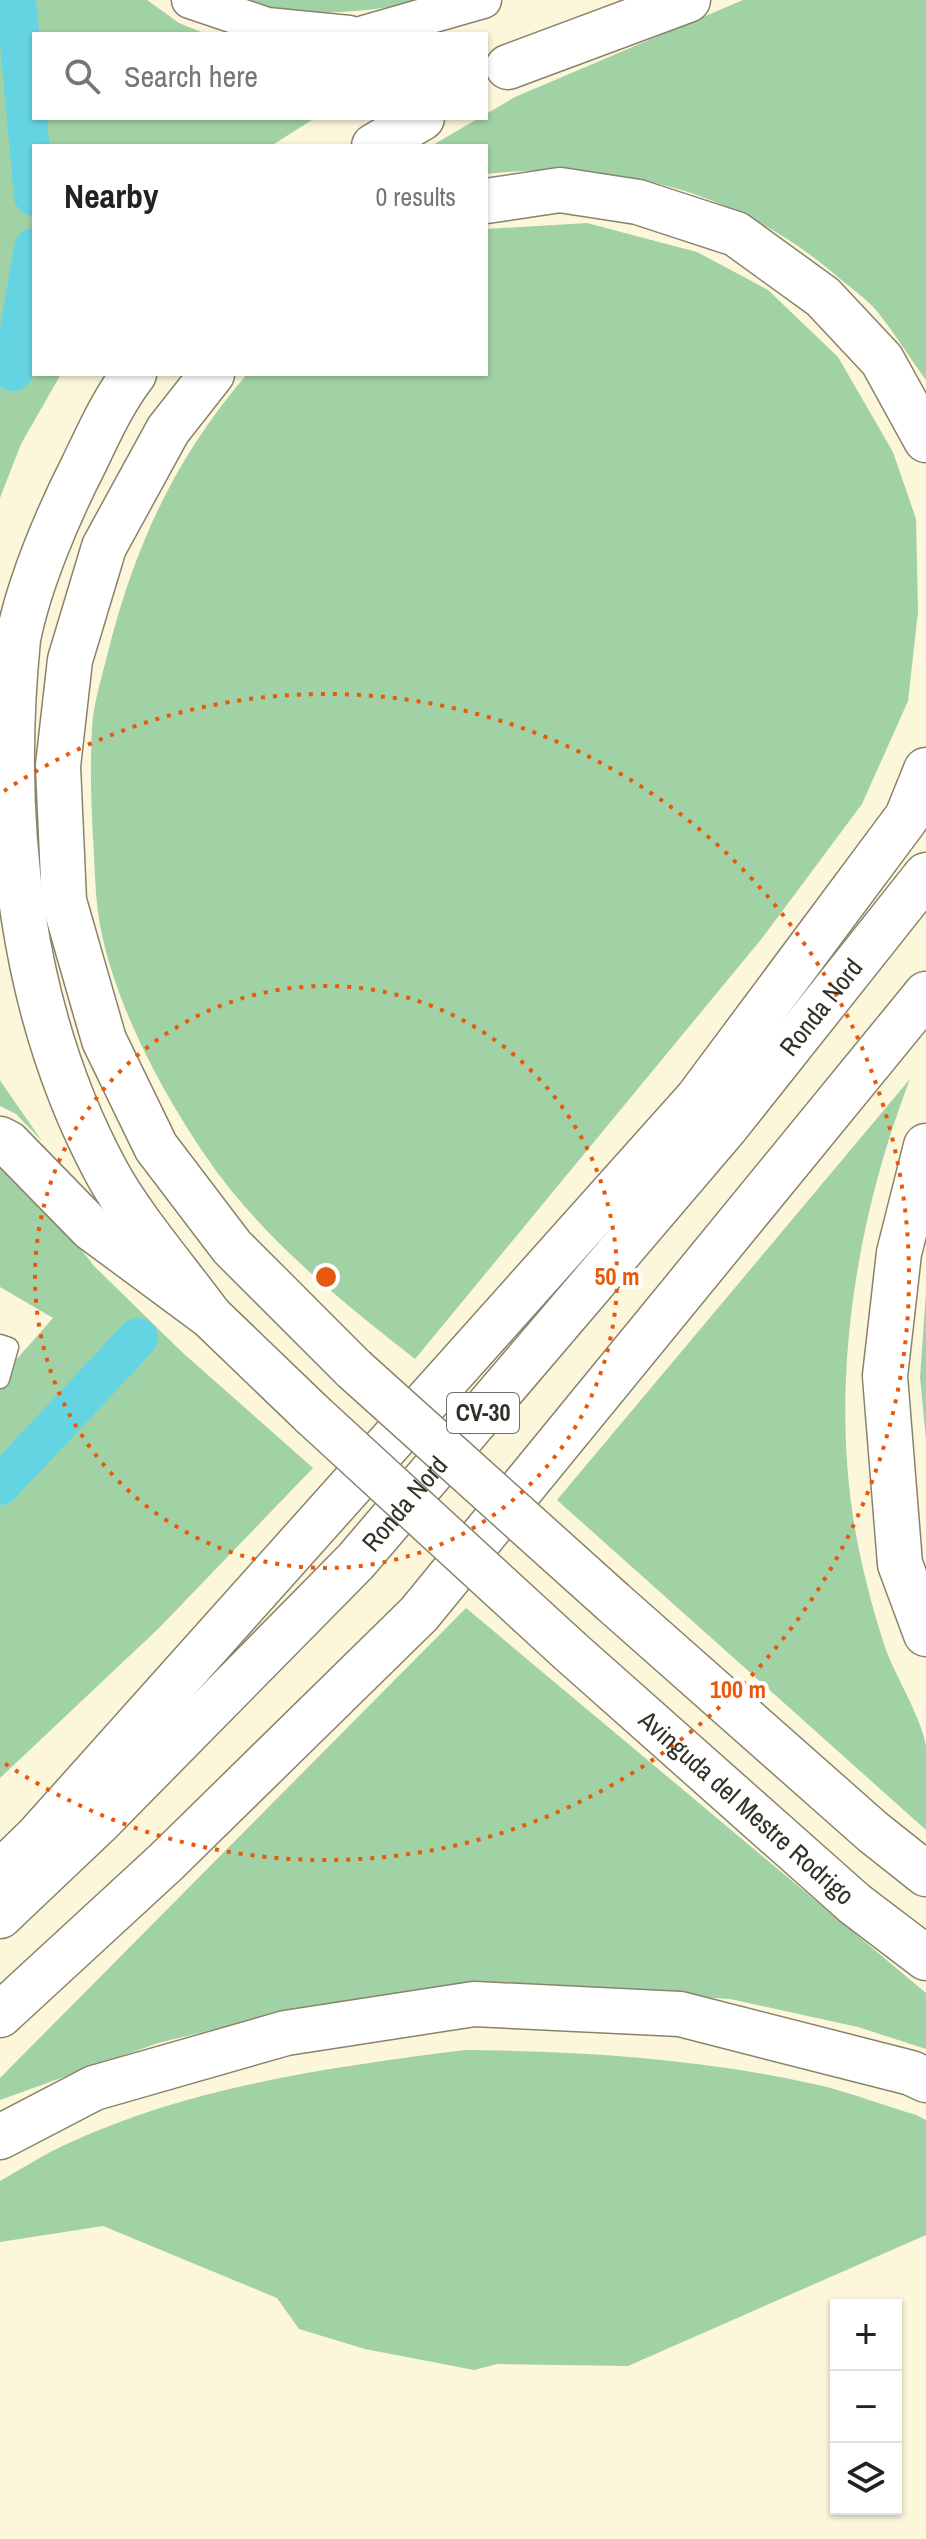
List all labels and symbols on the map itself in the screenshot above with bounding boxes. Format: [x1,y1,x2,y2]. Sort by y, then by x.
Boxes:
street label: Ronda Nord [771,951,870,1063]
text: 50 m [595,1260,639,1292]
centre of rings [312,1263,340,1291]
road number: CV-30 [447,1393,519,1433]
street label: Ronda Nord [354,1448,455,1559]
text: 100 m [710,1673,766,1705]
street label: Avinguda del Mestre Rodrigo [631,1702,862,1912]

